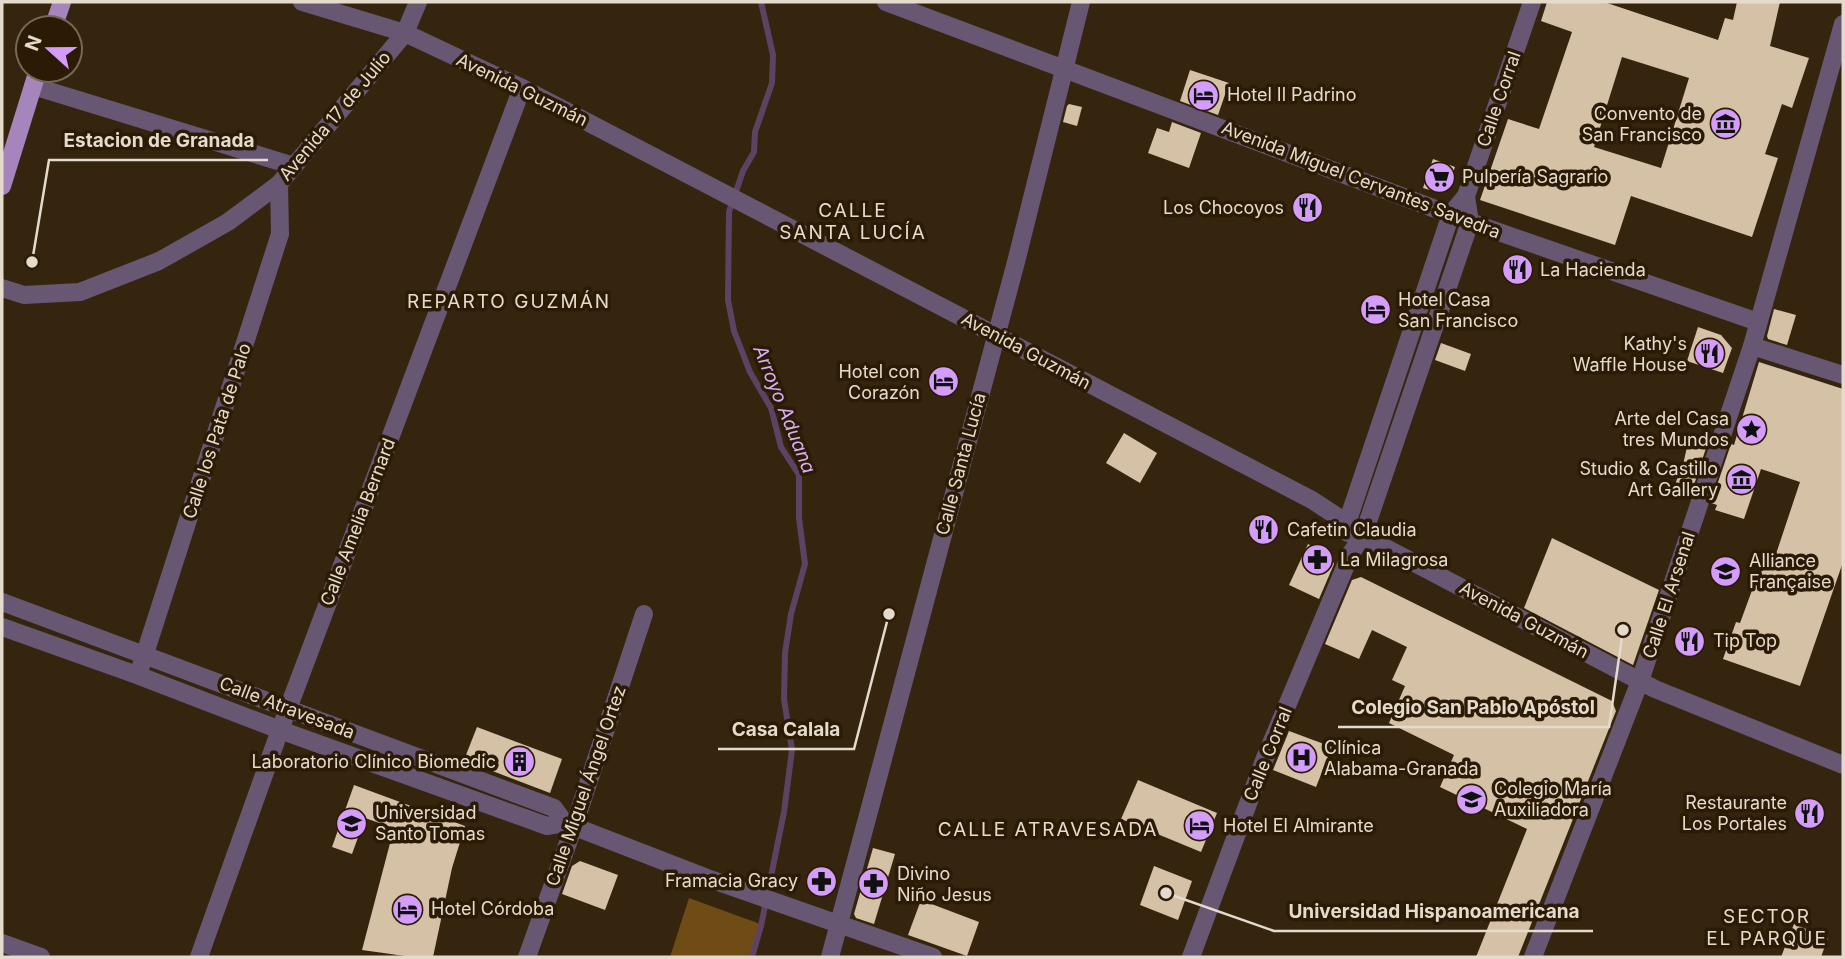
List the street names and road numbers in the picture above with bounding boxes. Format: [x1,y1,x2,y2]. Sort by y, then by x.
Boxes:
street label: Avenida 17 de Julio [274,47,395,185]
street label: Calle Corral [1472,48,1525,149]
street label: Avenida Guzmán [453,49,591,130]
street label: Avenida Miguel Cervantes Savedra [1219,117,1503,242]
street label: Avenida Guzmán [958,308,1094,393]
street label: Calle los Pata de Palo [178,340,255,521]
street label: Calle Santa Lucía [931,390,990,537]
street label: Calle Amelia Bernard [316,435,399,609]
street label: Calle El Arsenal [1638,529,1699,661]
street label: Avenida Guzmán [1456,577,1592,662]
street label: Calle Atravesada [217,672,358,743]
street label: Calle Miguel Ángel Ortez [540,683,630,889]
street label: Calle Corral [1239,704,1296,804]

